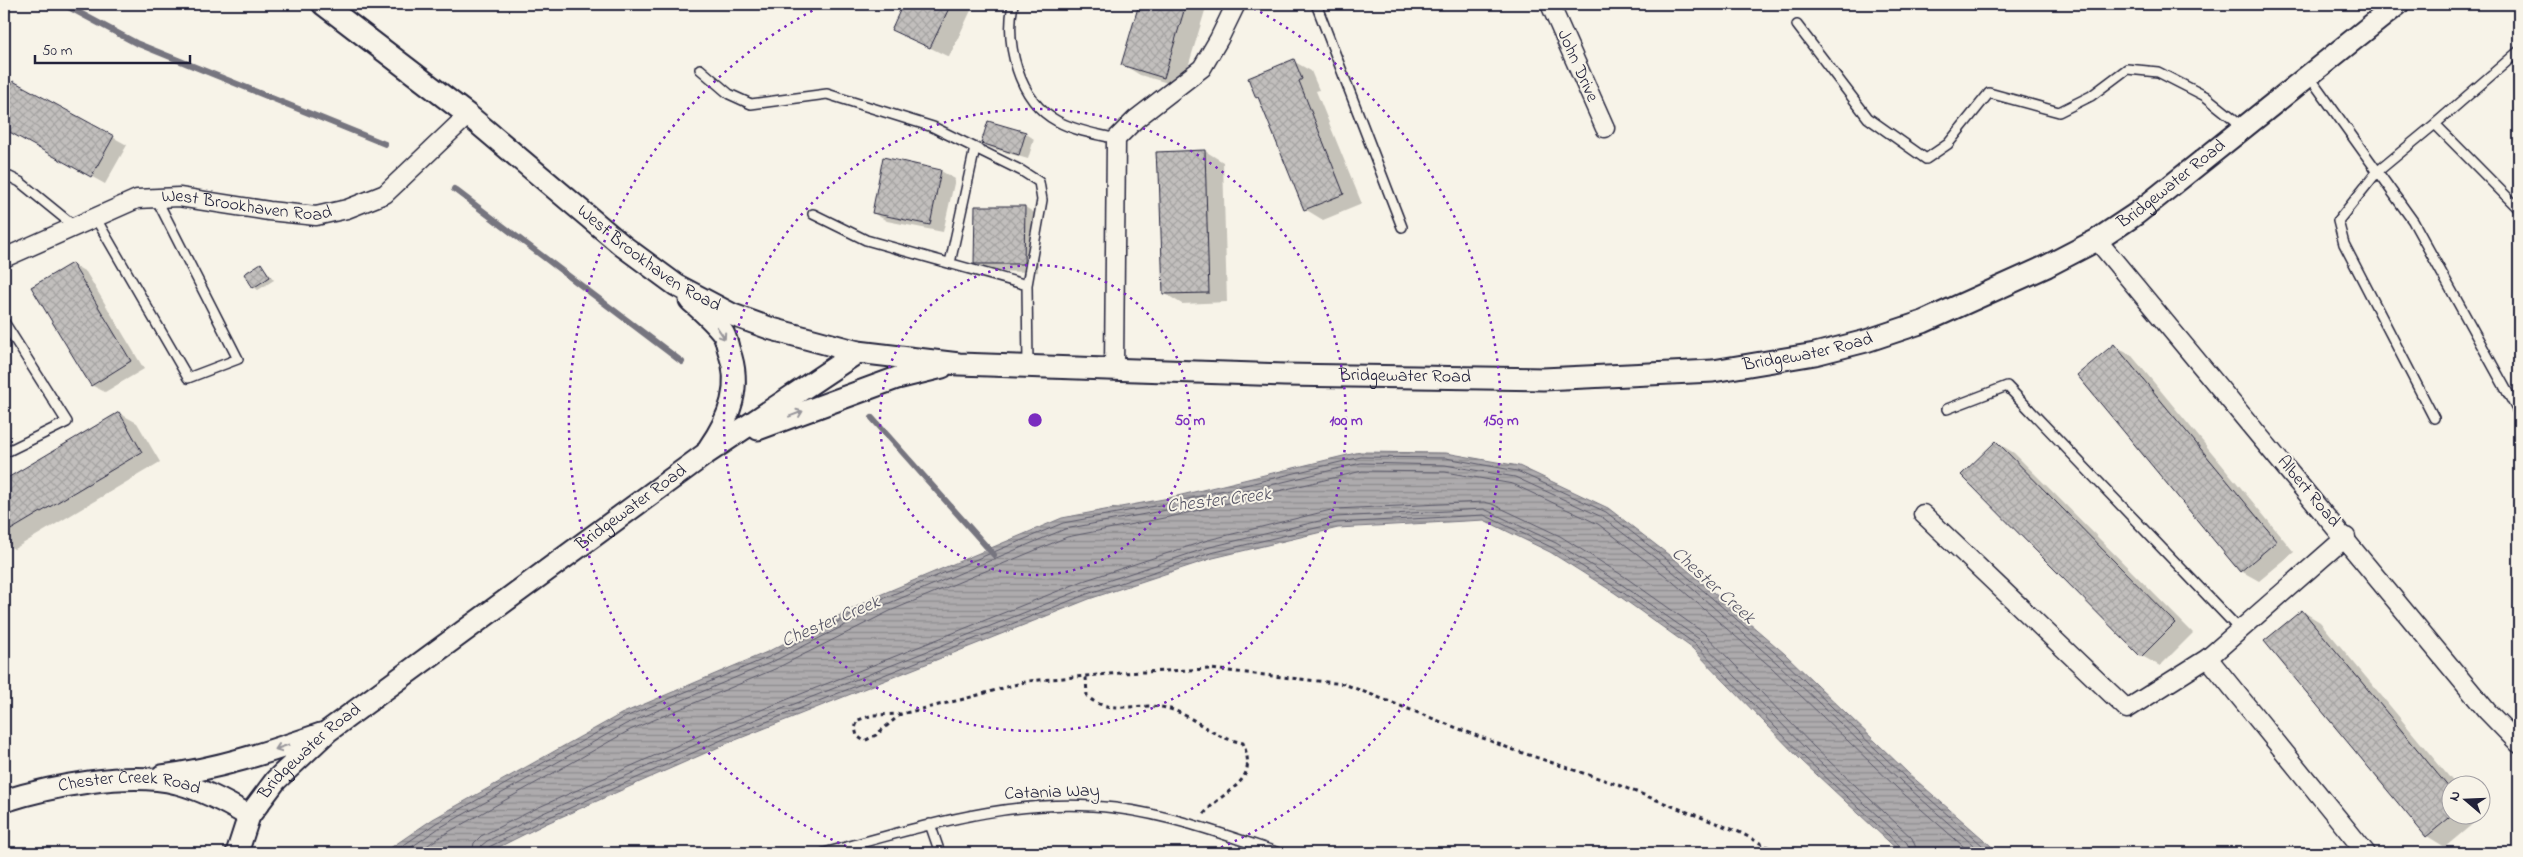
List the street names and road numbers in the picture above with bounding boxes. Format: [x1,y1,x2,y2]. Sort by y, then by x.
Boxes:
street label: John Drive [1549,25,1605,107]
street label: Bridgewater Road [2111,134,2232,236]
street label: West Brookhaven Road [161,184,335,230]
street label: West Brookhaven Road [571,199,725,319]
street label: Bridgewater Road [1740,327,1877,379]
street label: Bridgewater Road [1338,363,1471,391]
street label: Albert Road [2270,450,2346,534]
street label: Bridgewater Road [570,459,693,558]
street label: Bridgewater Road [252,698,367,806]
street label: Chester Creek Road [56,766,204,803]
street label: Catania Way [1004,778,1100,808]

